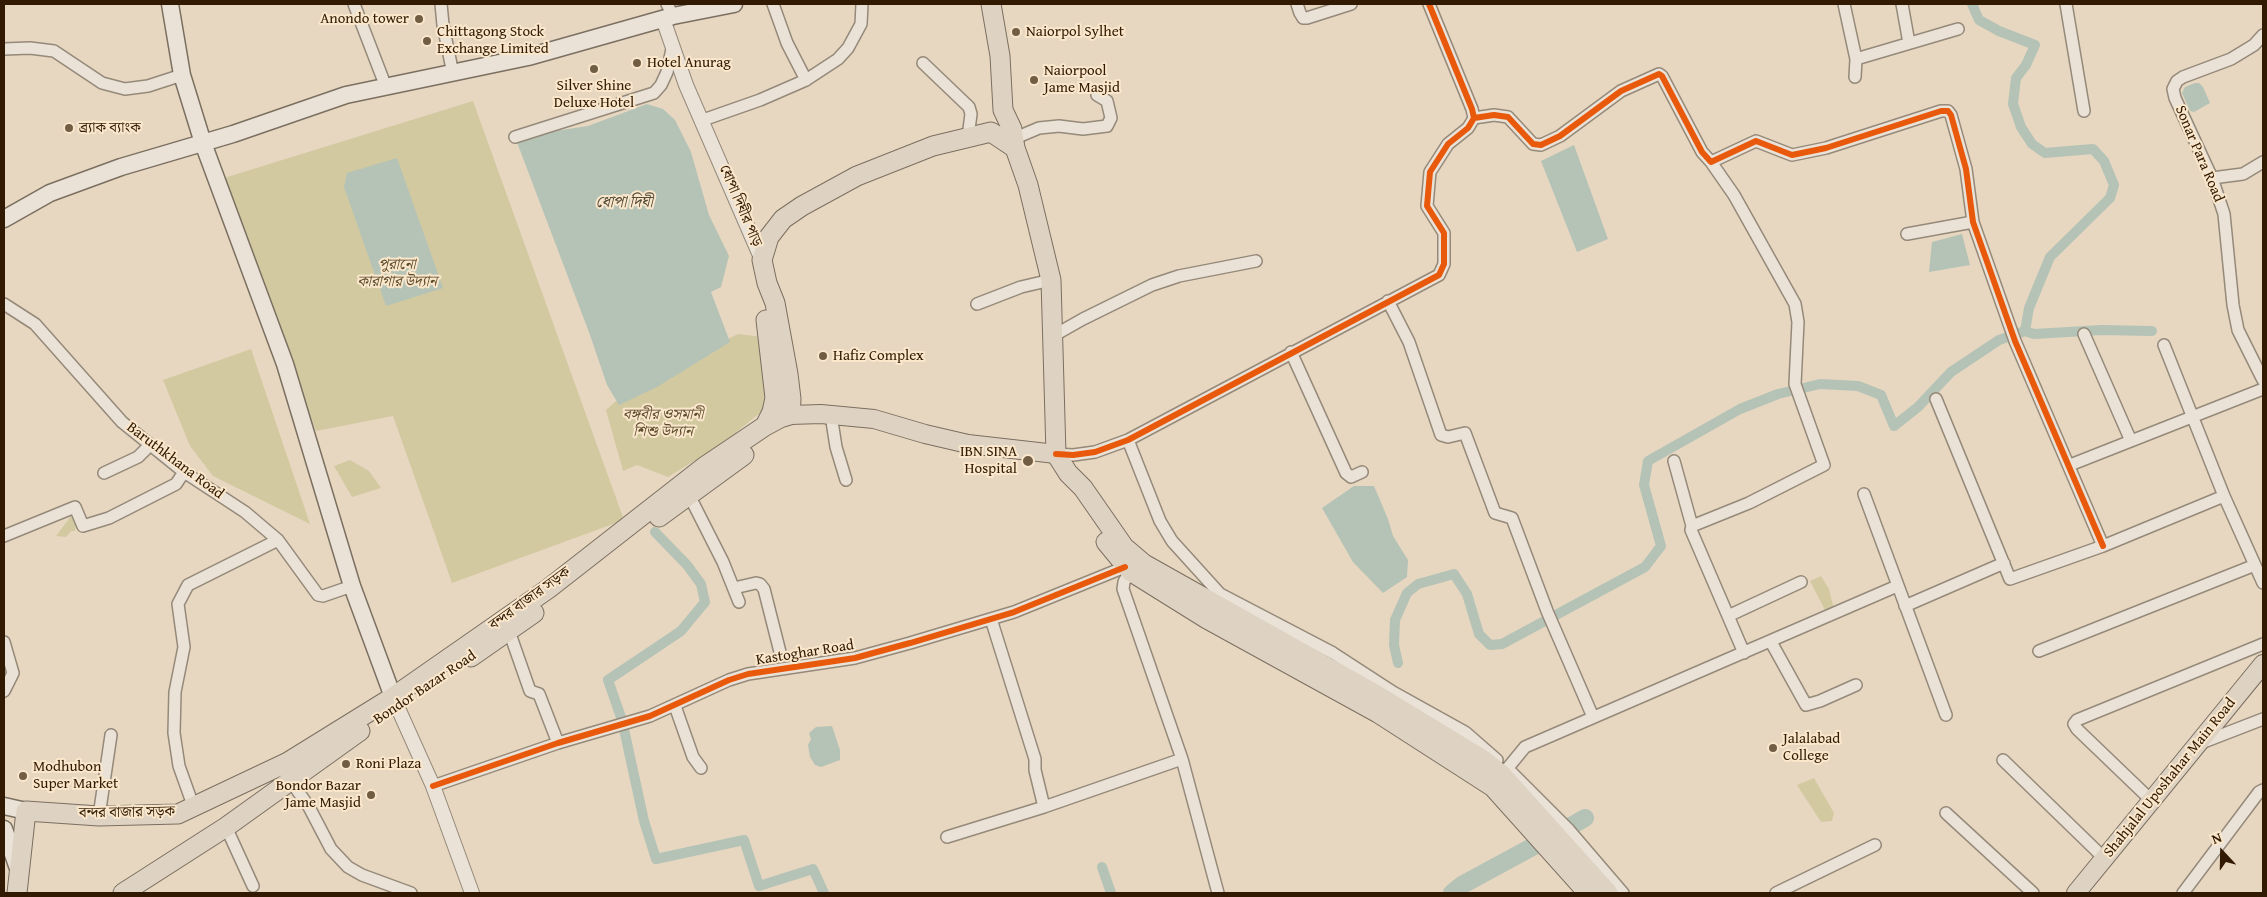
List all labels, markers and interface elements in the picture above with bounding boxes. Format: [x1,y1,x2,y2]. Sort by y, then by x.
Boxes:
place label: Anondo tower [320,10,409,28]
marker: Anondo tower [413,13,425,25]
place label: Chittagong Stock Exchange Limited [437,23,549,58]
place label: Naiorpol Sylhet [1026,23,1124,41]
marker: Naiorpol Sylhet [1010,26,1022,38]
marker: Chittagong Stock Exchange Limited [421,35,433,47]
place label: Hotel Anurag [647,54,731,72]
marker: Hotel Anurag [631,57,643,69]
place label: Naiorpool Jame Masjid [1044,62,1120,97]
marker: Silver Shine Deluxe Hotel [588,63,600,75]
marker: Naiorpool Jame Masjid [1028,74,1040,86]
place label: Silver Shine Deluxe Hotel [554,77,634,112]
street label: Sonar Para Road [2171,103,2227,205]
place label: ব্র্যাক ব্যাংক [79,119,141,137]
marker: ব্র্যাক ব্যাংক [63,122,75,134]
street label: ধোপা দিঘীর পাড় [715,162,765,250]
water label: ধোপা দিঘী [595,193,653,213]
park label: পুরানো কারাগার উদ্যান [357,256,437,291]
place label: Hafiz Complex [833,347,924,365]
marker: Hafiz Complex [817,350,829,362]
park label: বঙ্গবীর ওসমানী শিশু উদ্যান [623,406,703,441]
street label: Baruthkhana Road [123,419,227,503]
place label: IBN SINA Hospital [960,443,1017,478]
marker: IBN SINA Hospital [1021,454,1035,468]
street label: বন্দর বাজার সড়ক [486,563,574,635]
street label: Kastoghar Road [755,636,855,670]
street label: Bondor Bazar Road [370,647,480,729]
street label: Shahjalal Uposhahar Main Road [2100,695,2240,861]
place label: Jalalabad College [1783,730,1840,765]
marker: Jalalabad College [1767,742,1779,754]
place label: Roni Plaza [356,755,421,773]
place label: Modhubon Super Market [33,758,118,793]
marker: Roni Plaza [340,758,352,770]
marker: Modhubon Super Market [17,770,29,782]
place label: Bondor Bazar Jame Masjid [276,777,361,812]
marker: Bondor Bazar Jame Masjid [365,789,377,801]
street label: বন্দর বাজার সড়ক [79,803,175,823]
north arrow [2197,827,2247,877]
text: N [2209,827,2225,849]

